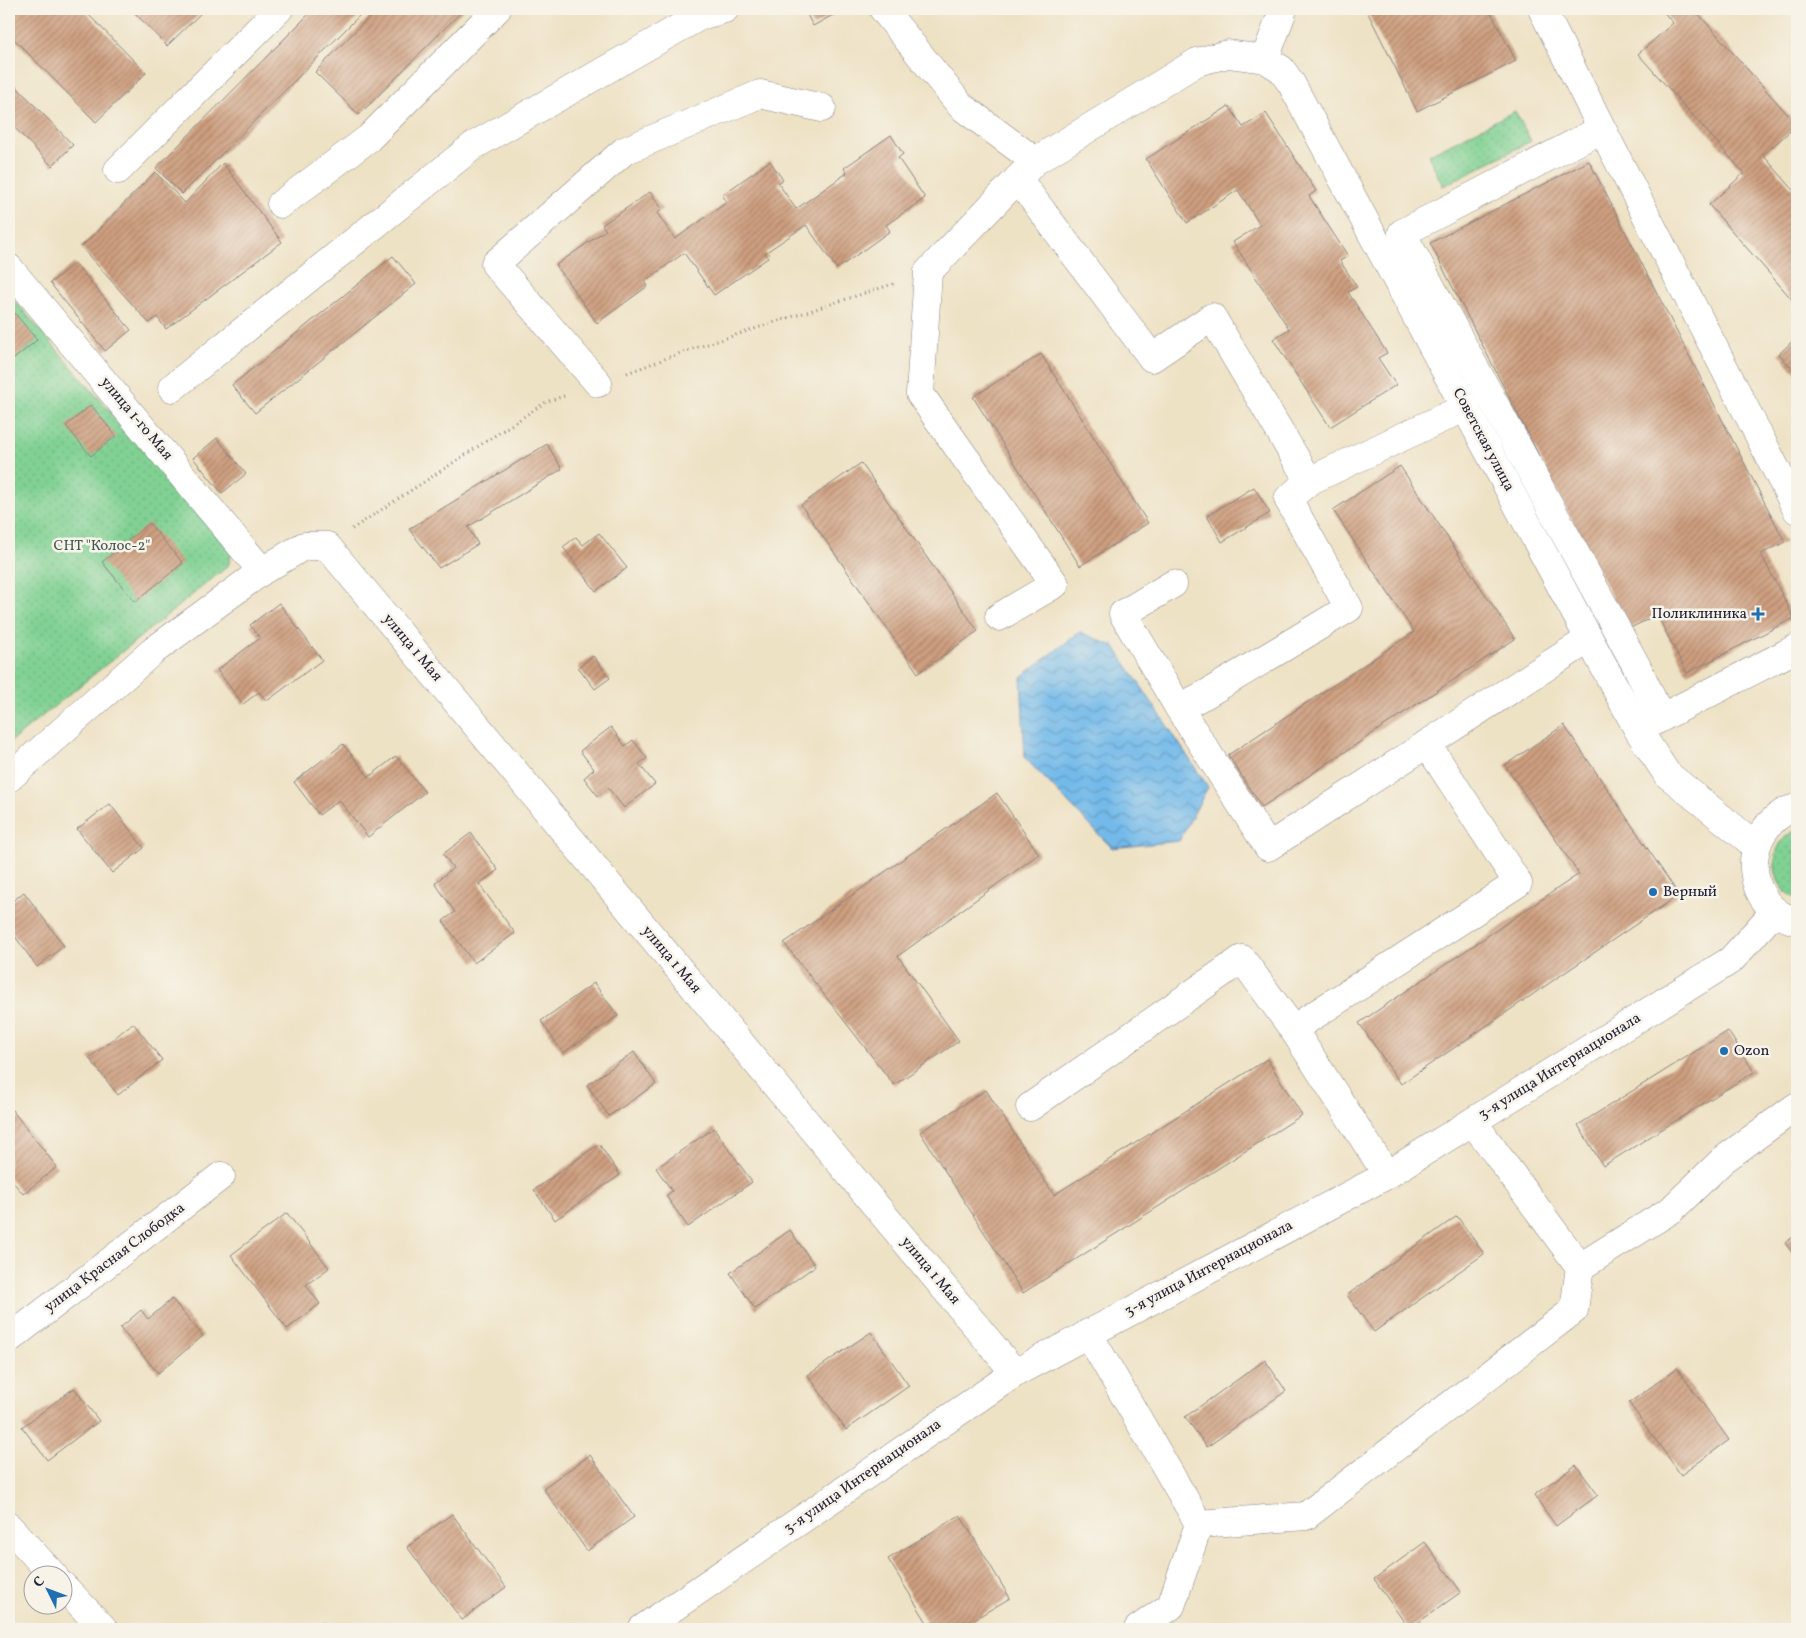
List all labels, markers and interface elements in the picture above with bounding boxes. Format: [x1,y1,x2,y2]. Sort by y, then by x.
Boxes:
street label: улица 1-го Мая [95,373,177,465]
street label: Советская улица [1447,385,1519,495]
park label: СНТ "Колос-2" [54,536,150,557]
place label: Поликлиника [1652,604,1747,625]
marker: Поликлиника [1751,607,1765,621]
street label: улица 1 Мая [377,610,447,687]
place label: Верный [1663,882,1717,903]
marker: Верный [1647,886,1659,898]
street label: улица 1 Мая [636,922,706,999]
street label: 3-я улица Интернационала [1475,1008,1645,1126]
place label: Ozon [1734,1041,1769,1062]
marker: Ozon [1718,1045,1730,1057]
street label: улица Красная Слободка [40,1198,190,1318]
street label: 3-я улица Интернационала [1121,1216,1297,1322]
street label: улица 1 Мая [895,1233,965,1310]
street label: 3-я улица Интернационала [780,1414,946,1540]
north arrow [22,1566,72,1616]
text: С [29,1573,50,1592]

